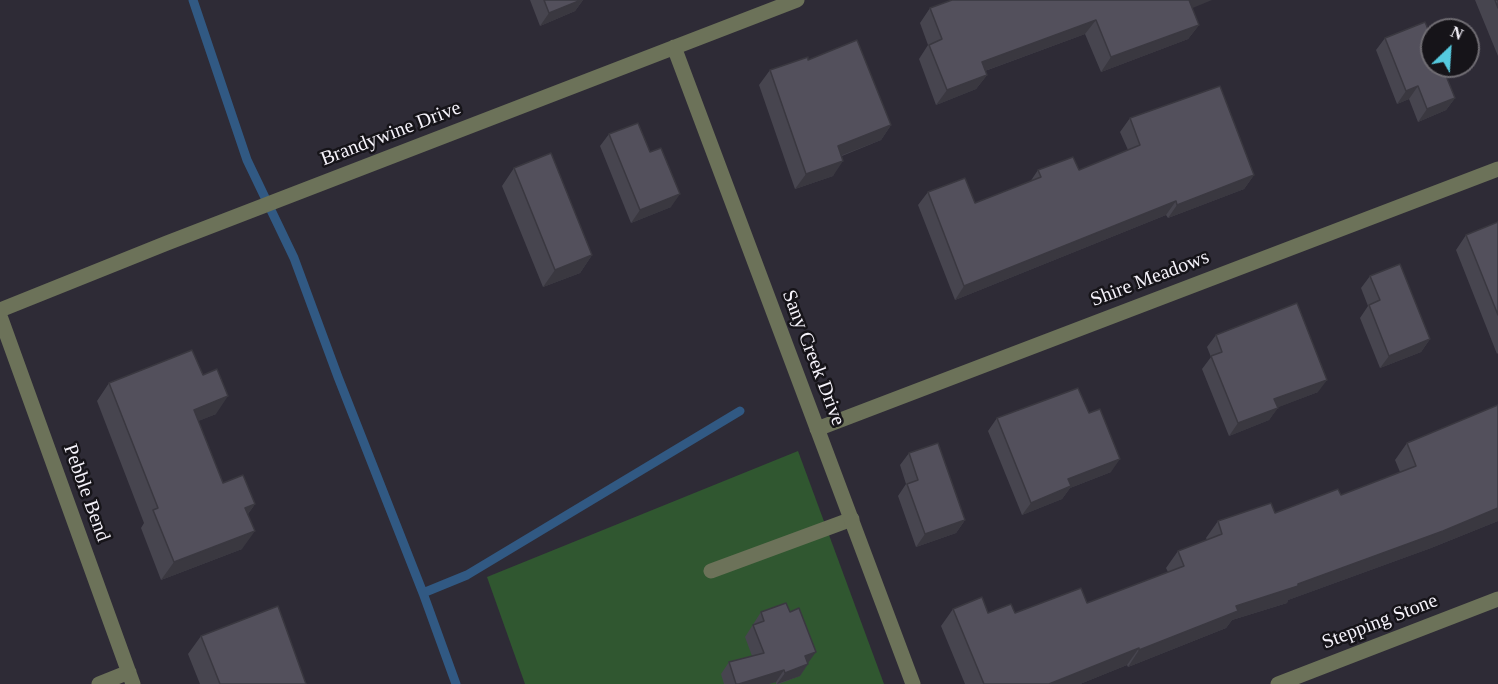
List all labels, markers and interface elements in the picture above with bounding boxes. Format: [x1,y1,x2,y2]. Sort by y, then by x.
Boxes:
north arrow [1420,18,1480,78]
text: N [1448,23,1466,43]
street label: Brandywine Drive [317,96,465,172]
street label: Shire Meadows [1087,245,1213,313]
street label: Sany Creek Drive [776,287,850,429]
street label: Pebble Bend [57,441,115,545]
street label: Stepping Stone [1319,589,1441,655]

